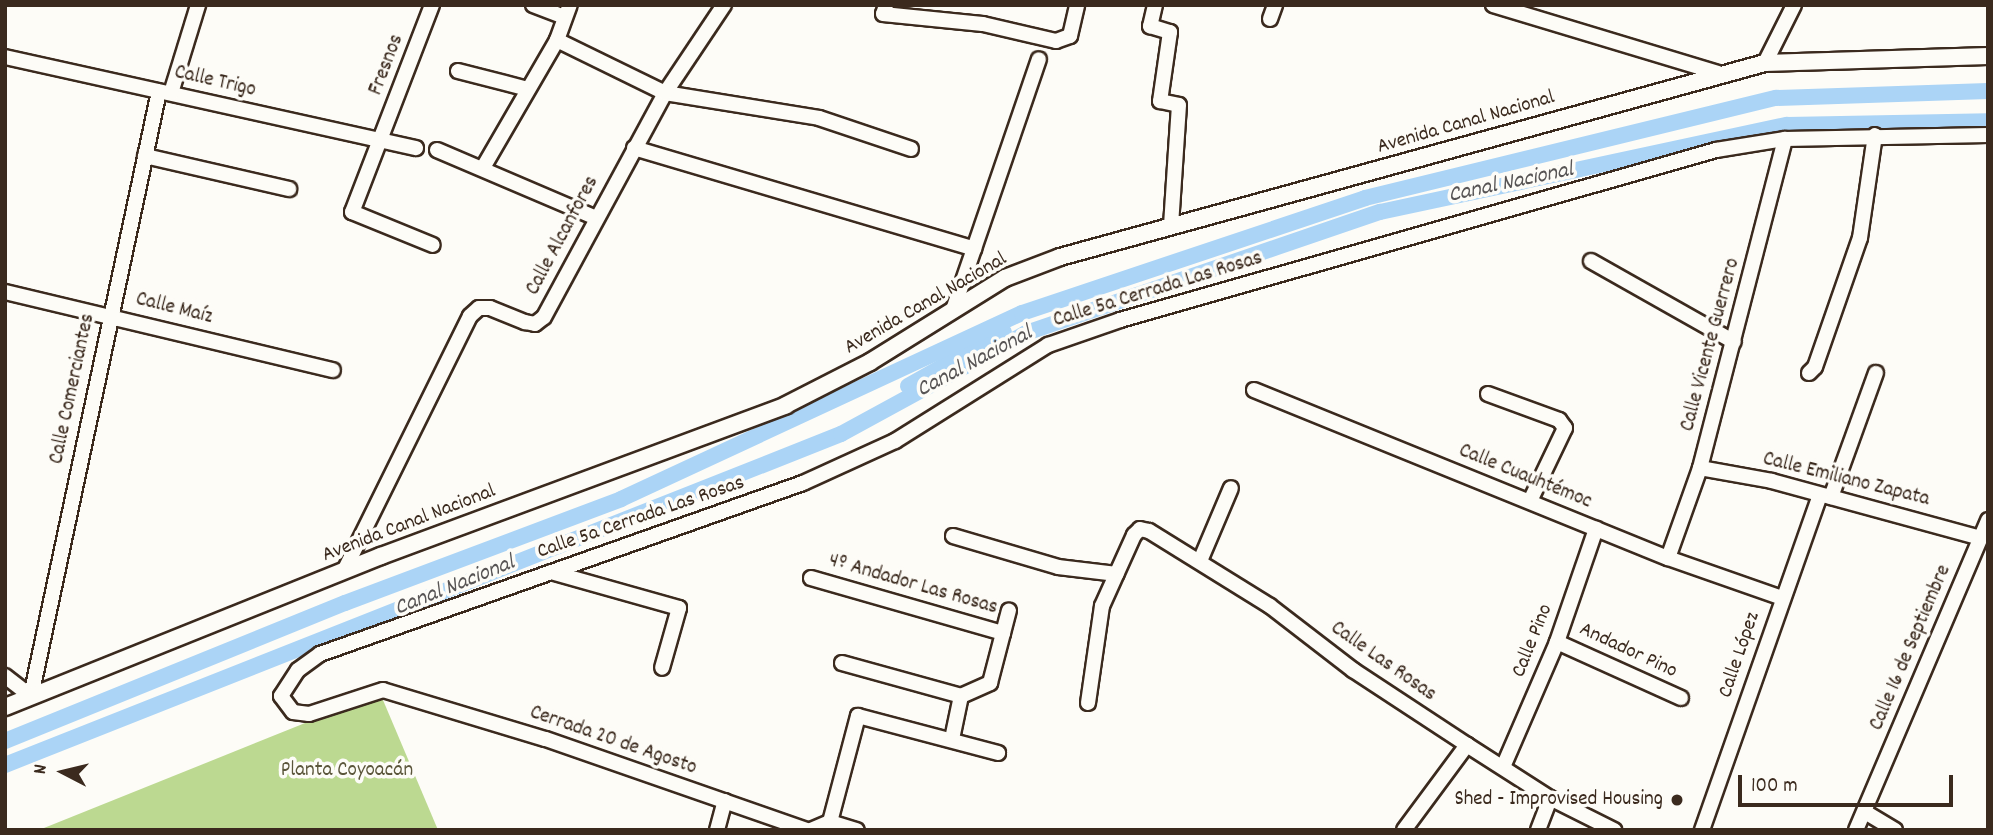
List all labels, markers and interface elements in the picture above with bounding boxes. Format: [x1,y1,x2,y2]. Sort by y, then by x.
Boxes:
street label: Fresnos [364,31,410,99]
street label: Calle Trigo [172,60,258,104]
street label: Avenida Canal Nacional [1374,86,1558,160]
water label: Canal Nacional [1446,157,1576,211]
street label: Calle Alcanfores [521,172,605,300]
street label: Calle 5a Cerrada Las Rosas [1050,246,1266,334]
street label: Avenida Canal Nacional [840,247,1012,361]
street label: Calle Vicente Guerrero [1676,256,1746,434]
street label: Calle Maíz [133,287,215,331]
street label: Calle Comerciantes [45,311,101,467]
water label: Canal Nacional [912,321,1038,405]
street label: Calle Cuauhtémoc [1455,439,1595,515]
street label: Calle Emiliano Zapata [1760,447,1932,513]
street label: Calle 5a Cerrada Las Rosas [534,471,748,565]
street label: Avenida Canal Nacional [319,479,499,569]
street label: 4º Andador Las Rosas [826,549,1000,621]
water label: Canal Nacional [391,550,519,624]
street label: Calle 16 de Septiembre [1865,561,1957,735]
street label: Calle Pino [1507,601,1559,681]
street label: Calle López [1714,609,1766,701]
street label: Calle Las Rosas [1325,616,1441,708]
street label: Andador Pino [1575,617,1681,685]
street label: Cerrada 20 de Agosto [526,701,700,781]
north arrow [28,737,98,807]
park label: Planta Coyoacán [281,758,413,784]
scale bar [1741,762,1956,806]
text: N [28,763,56,776]
text: 100 m [1751,772,1798,802]
place label: Shed - Improvised Housing [1454,787,1663,813]
marker: Shed - Improvised Housing [1669,792,1685,808]

